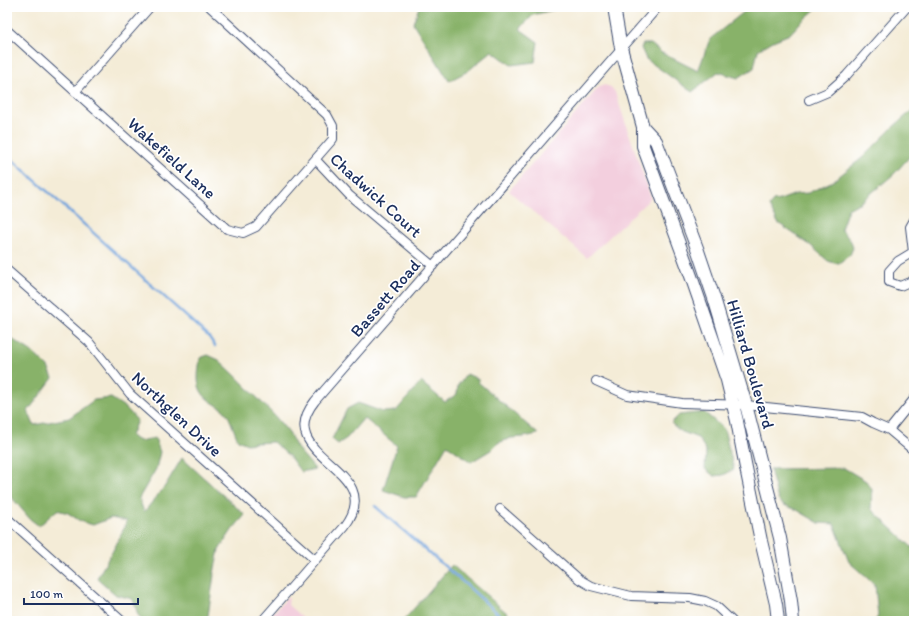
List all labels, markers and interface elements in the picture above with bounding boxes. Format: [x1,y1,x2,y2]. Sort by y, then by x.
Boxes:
street label: Wakefield Lane [124,113,220,203]
street label: Chadwick Court [326,149,426,241]
street label: Bassett Road [346,255,424,341]
street label: Hilliard Boulevard [723,297,779,431]
street label: Northglen Drive [128,367,226,461]
scale bar [24,580,138,606]
text: 100 m [30,587,63,601]

